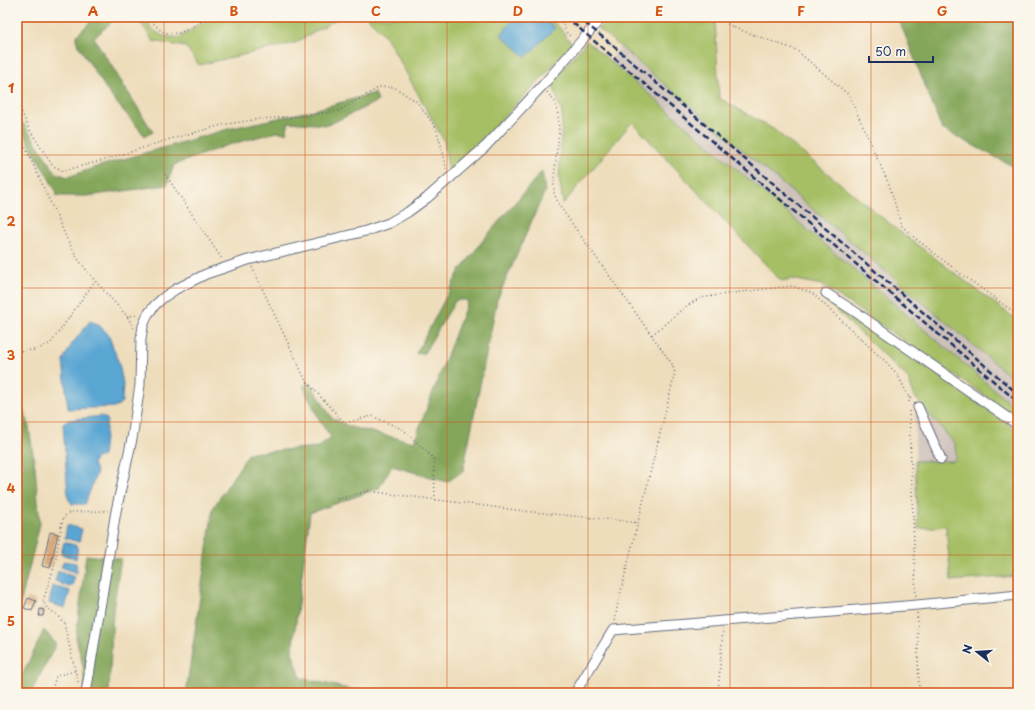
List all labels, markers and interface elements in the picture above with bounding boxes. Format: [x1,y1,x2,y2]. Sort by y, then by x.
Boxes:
text: A [88,1,98,20]
text: B [230,1,239,20]
text: C [371,1,381,20]
text: D [513,1,523,20]
text: E [655,1,663,20]
text: F [797,1,805,20]
text: G [937,1,947,20]
scale bar [869,38,933,64]
text: 50 m [875,42,906,60]
text: 1 [8,78,14,97]
text: 2 [6,211,16,230]
text: 3 [7,345,16,364]
text: 4 [7,478,16,497]
text: 5 [7,611,15,630]
north arrow [957,632,997,672]
text: N [958,642,976,656]

